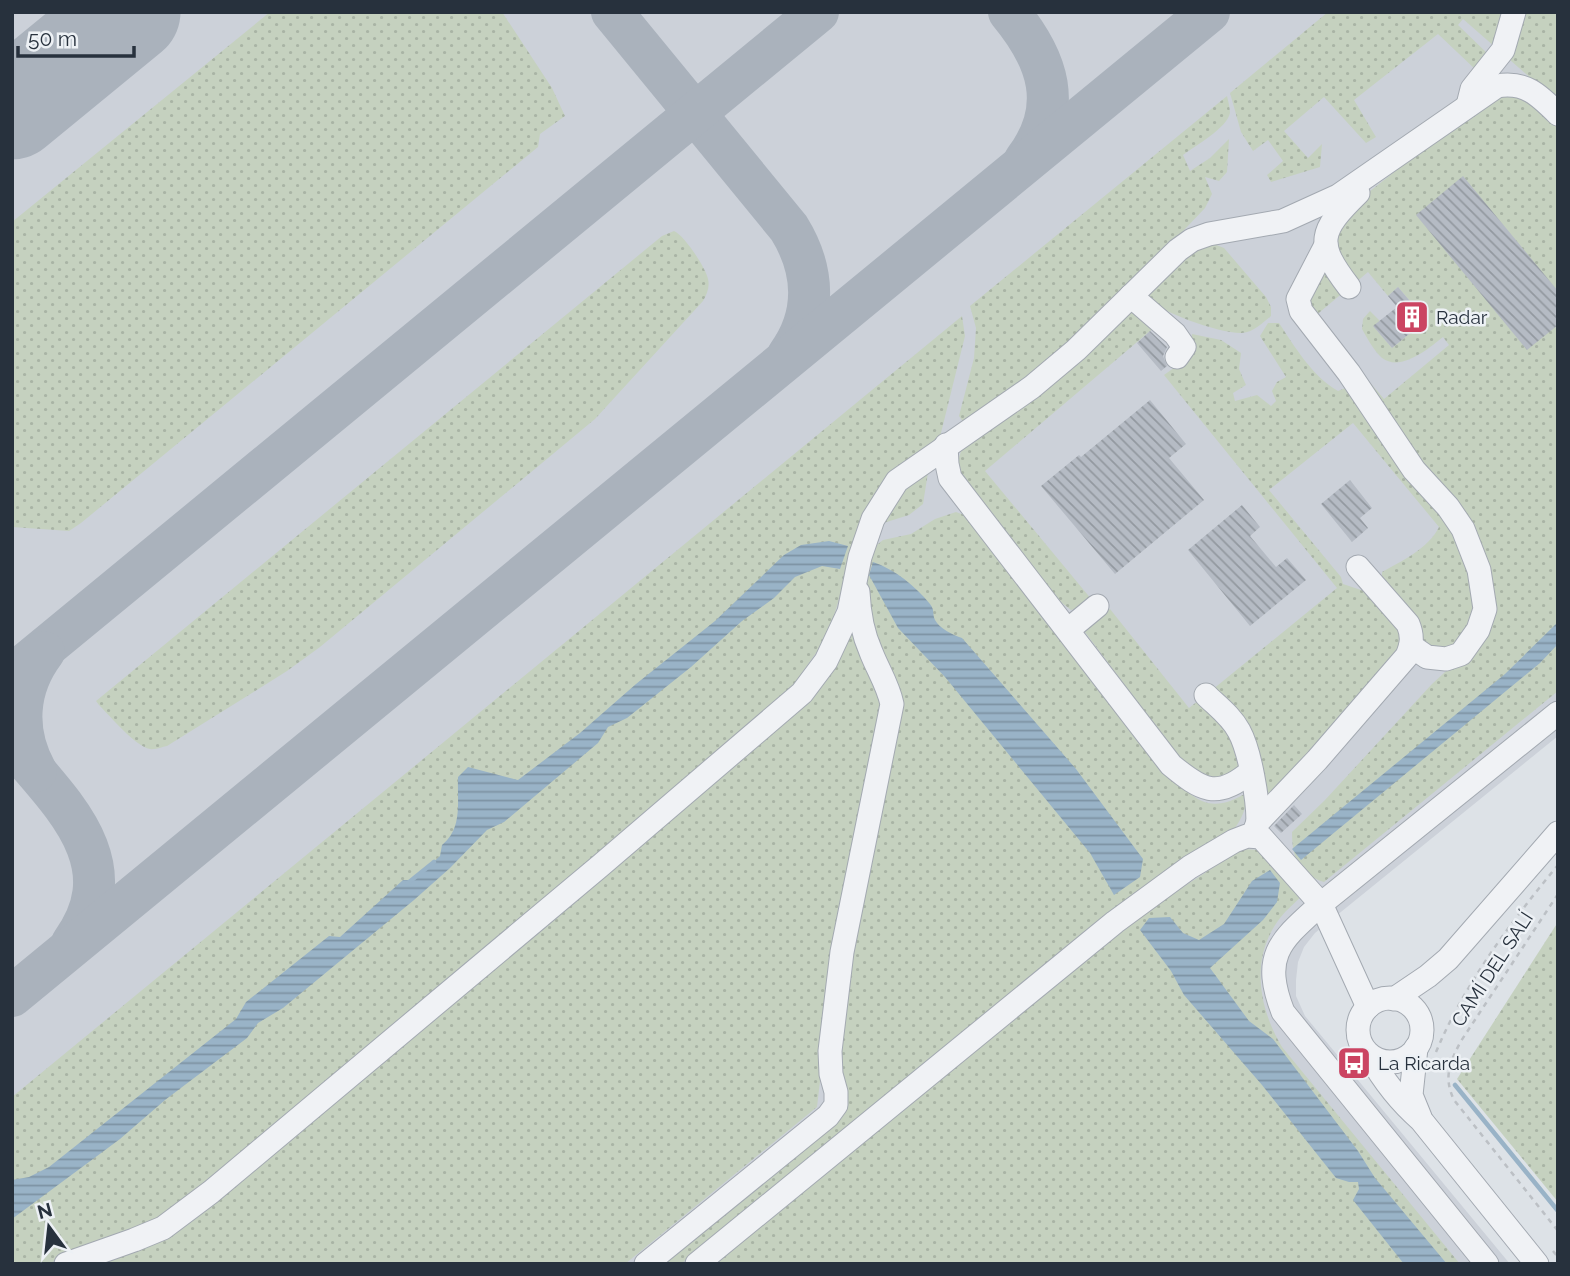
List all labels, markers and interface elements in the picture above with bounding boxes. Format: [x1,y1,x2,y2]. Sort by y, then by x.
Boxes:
scale bar [18,14,133,58]
text: 50 m [28,26,77,51]
building icon: Radar [1393,298,1431,336]
place label: Radar [1436,306,1488,328]
street label: CAMÍ DEL SALÍ [1447,907,1537,1030]
bus stop icon: La Ricarda [1335,1044,1373,1082]
place label: La Ricarda [1378,1052,1470,1074]
north arrow [14,1192,84,1262]
text: N [35,1198,54,1223]

